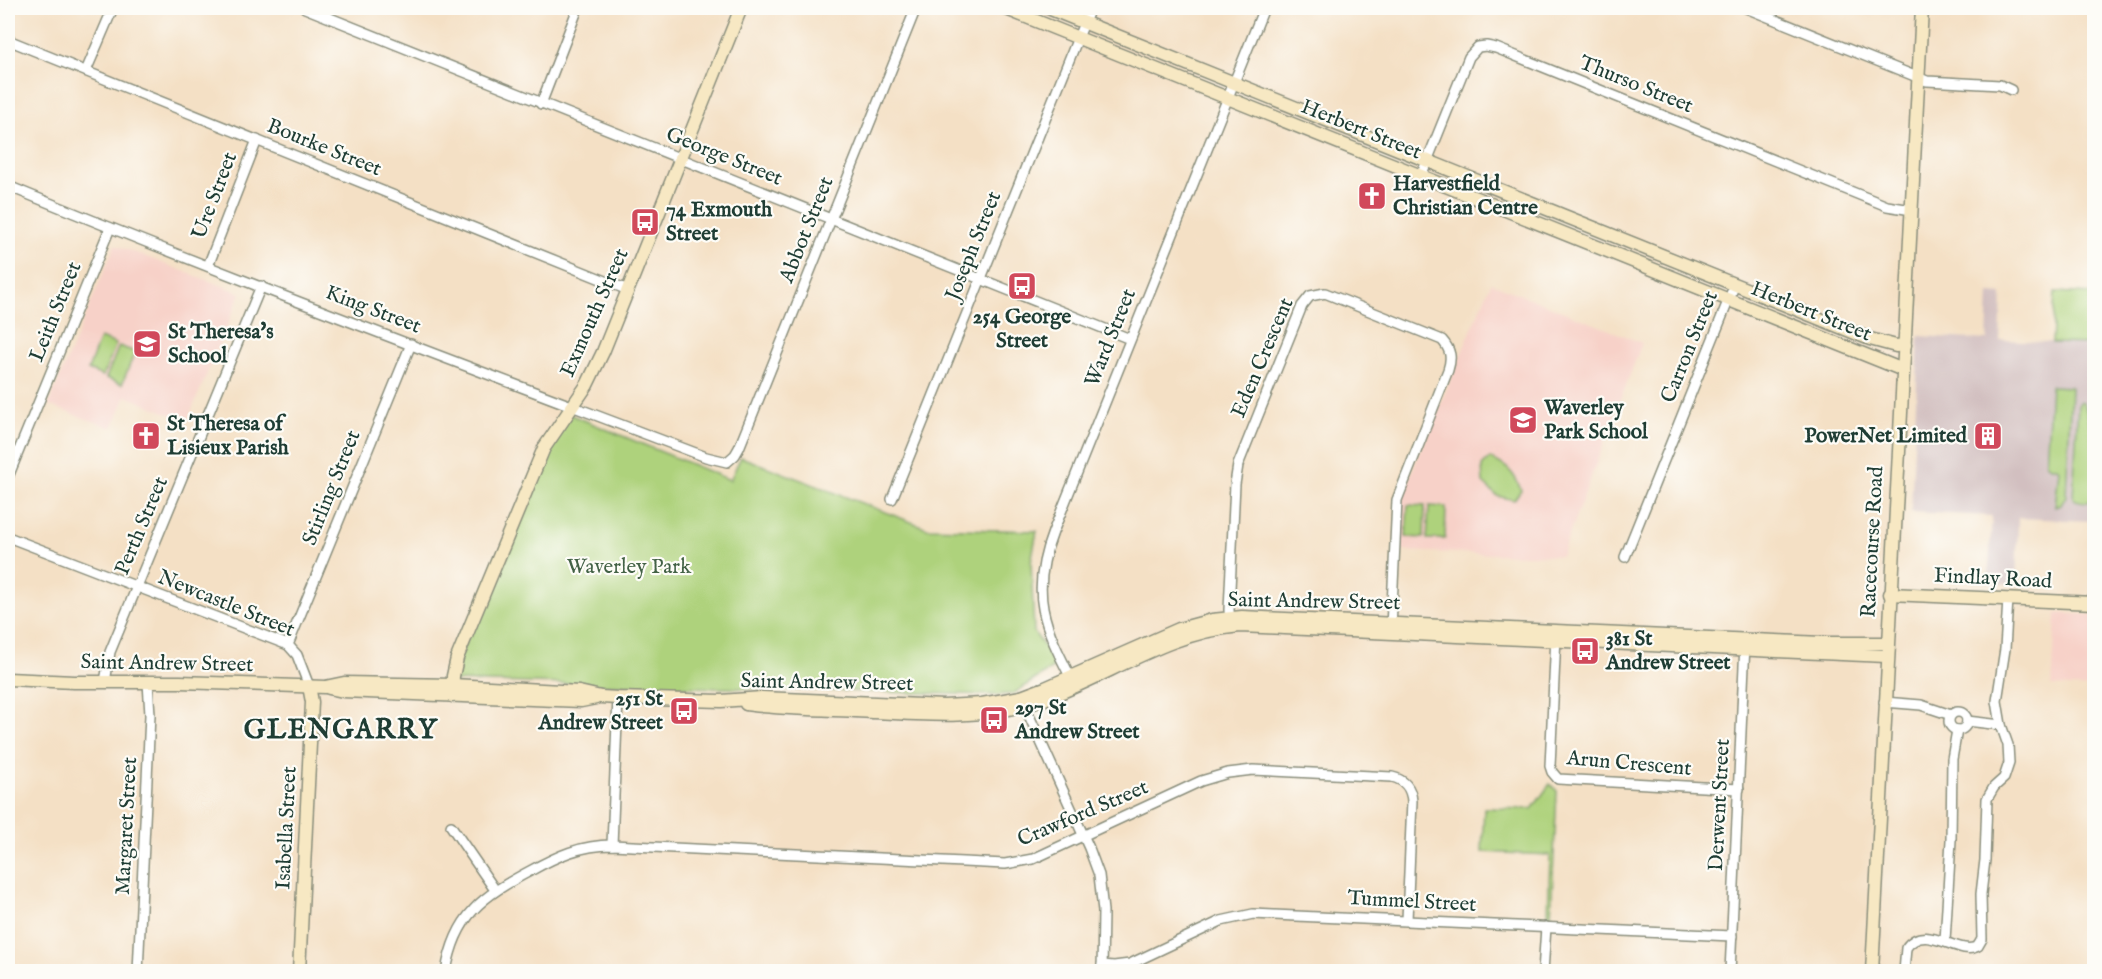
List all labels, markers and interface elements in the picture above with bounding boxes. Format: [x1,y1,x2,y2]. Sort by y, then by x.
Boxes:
street label: Thurso Street [1575,50,1697,120]
street label: Herbert Street [1297,94,1425,166]
street label: Bourke Street [263,113,385,183]
street label: George Street [662,121,786,193]
street label: Ure Street [186,149,244,243]
place label: Harvestfield Christian Centre [1393,171,1538,222]
street label: Abbot Street [773,173,840,288]
church icon: Harvestfield Christian Centre [1356,180,1388,212]
street label: Joseph Street [939,187,1008,306]
place label: 74 Exmouth Street [666,197,773,248]
bus stop icon: 74 Exmouth Street [629,206,661,238]
street label: Exmouth Street [555,244,635,382]
street label: Leith Street [24,258,88,366]
bus stop icon: 254 George Street [1006,270,1038,302]
street label: Herbert Street [1747,276,1875,348]
street label: King Street [321,279,425,341]
street label: Ward Street [1079,285,1143,391]
street label: Carron Street [1655,287,1725,407]
street label: Eden Crescent [1226,294,1300,422]
place label: 254 George Street [973,304,1072,355]
place label: St Theresa's School [168,319,274,370]
school or university icon: St Theresa's School [131,328,163,360]
place label: Waverley Park School [1543,395,1649,446]
school or university icon: Waverley Park School [1507,404,1539,436]
place label: St Theresa of Lisieux Parish [167,411,290,462]
church icon: St Theresa of Lisieux Parish [130,420,162,452]
building icon: PowerNet Limited [1972,420,2004,452]
place label: PowerNet Limited [1804,423,1968,450]
street label: Stirling Street [297,426,367,550]
street label: Racecourse Road [1856,465,1890,618]
street label: Perth Street [109,473,175,579]
park label: Waverley Park [567,554,692,581]
street label: Findlay Road [1933,562,2054,596]
street label: Newcastle Street [153,564,299,644]
street label: Saint Andrew Street [1227,587,1401,617]
place label: 381 St Andrew Street [1605,626,1731,677]
bus stop icon: 381 St Andrew Street [1569,635,1601,667]
street label: Saint Andrew Street [80,649,254,679]
street label: Saint Andrew Street [740,668,914,698]
place label: 251 St Andrew Street [538,686,664,737]
bus stop icon: 251 St Andrew Street [668,695,700,727]
place label: 297 St Andrew Street [1014,695,1140,746]
bus stop icon: 297 St Andrew Street [978,704,1010,736]
district label: GLENGARRY [244,714,438,748]
street label: Derwent Street [1703,738,1737,872]
street label: Arun Crescent [1564,745,1693,783]
street label: Margaret Street [110,756,144,896]
street label: Isabella Street [270,766,304,890]
street label: Crawford Street [1013,774,1153,854]
street label: Tummel Street [1347,885,1477,919]

